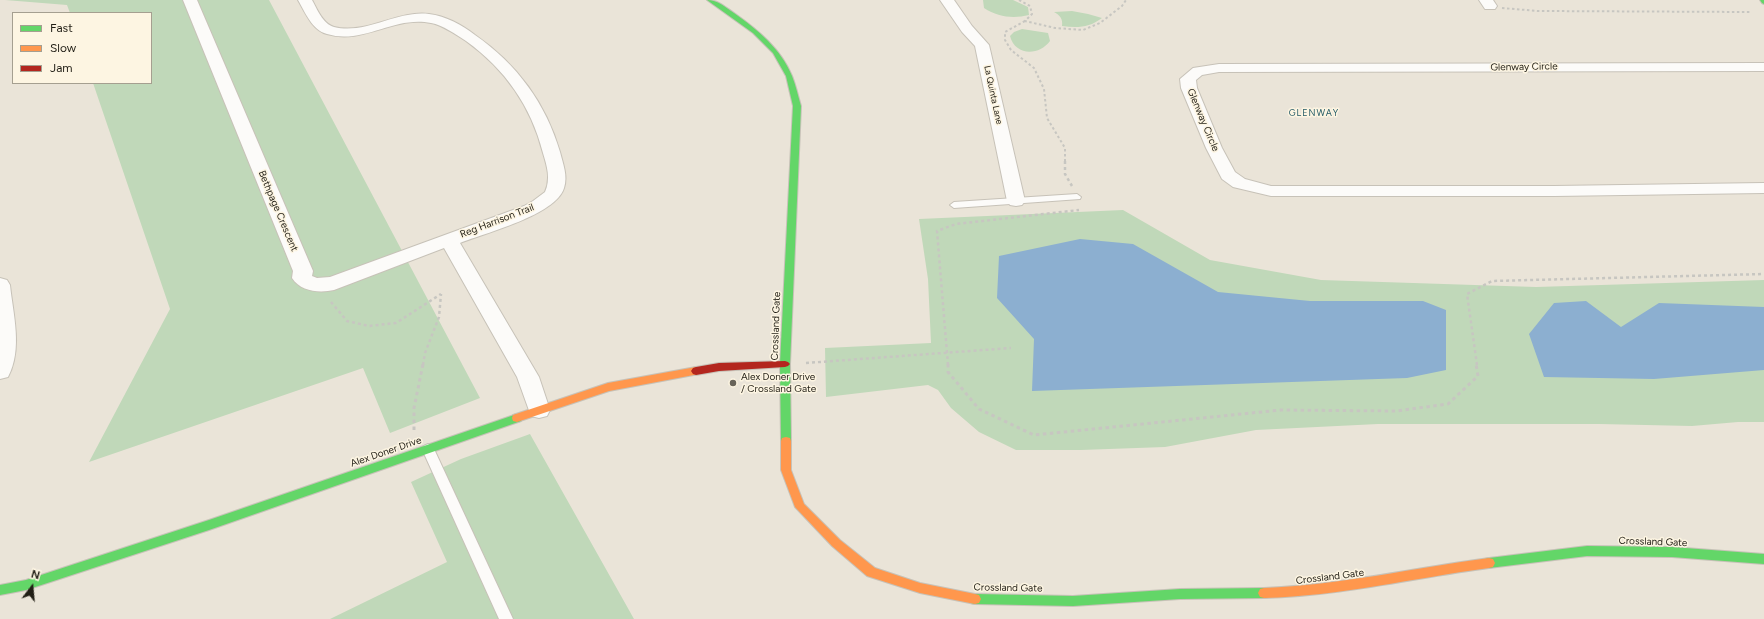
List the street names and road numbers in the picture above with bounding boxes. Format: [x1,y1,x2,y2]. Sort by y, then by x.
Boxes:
street label: Glenway Circle [1490,60,1558,74]
street label: La Quinta Lane [981,65,1005,125]
street label: Glenway Circle [1184,87,1222,153]
street label: Bethpage Crescent [256,169,300,253]
street label: Reg Harrison Trail [458,201,536,241]
street label: Crossland Gate [769,291,783,361]
street label: Alex Doner Drive [349,434,423,470]
street label: Crossland Gate [1618,535,1688,549]
street label: Crossland Gate [1295,567,1365,587]
street label: Crossland Gate [973,581,1043,595]

